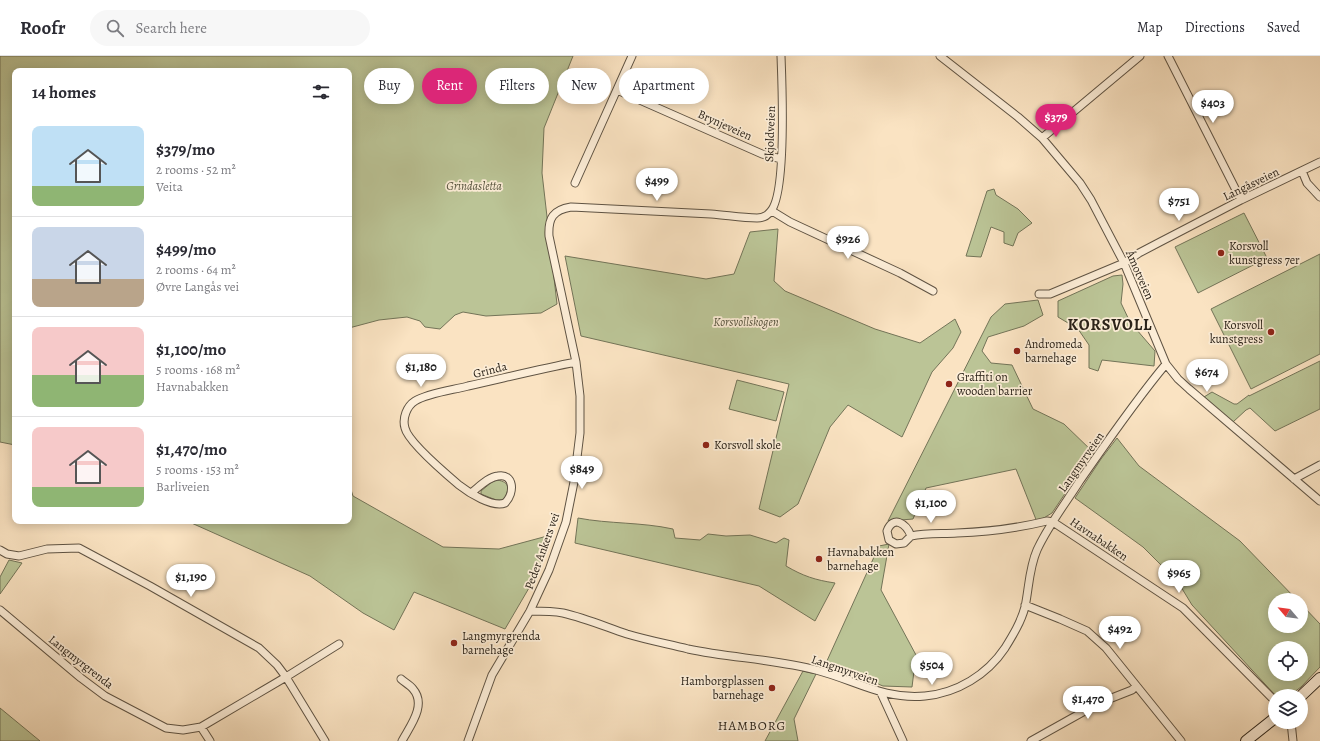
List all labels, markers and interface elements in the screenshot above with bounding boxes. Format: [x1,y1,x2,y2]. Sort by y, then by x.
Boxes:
search box [90,10,370,46]
text: Roofr [20,15,66,41]
icon: search [104,17,126,39]
text: Search here [136,18,207,38]
text: Map [1137,18,1163,37]
text: Directions [1185,18,1245,37]
text: Saved [1267,18,1300,37]
chip: Buy [364,68,414,104]
chip: Rent [422,68,477,104]
chip: Filters [485,68,549,104]
chip: New [557,68,611,104]
chip: Apartment [619,68,709,104]
text: 14 homes [32,81,96,104]
icon: filters [310,81,332,103]
pin: $403 [1189,90,1237,124]
text: $403 [1201,94,1225,111]
pin: $379 [1032,104,1080,138]
street label: Skjoldveien [761,105,779,162]
street label: Brynjeveien [695,106,755,144]
text: $379 [1044,108,1068,125]
text: $379/mo [156,138,215,161]
icon: home [64,142,112,190]
text: 2 rooms · 52 m² [156,161,236,178]
street label: Langåsveien [1220,163,1282,204]
pin: $499 [633,168,681,202]
text: $499 [645,172,669,189]
text: Veita [156,178,183,195]
park label: Grindasletta [446,178,502,194]
pin: $751 [1155,188,1203,222]
text: $751 [1168,192,1190,209]
pin: $926 [824,226,872,260]
text: $926 [836,230,860,247]
text: $499/mo [156,238,216,261]
place label: Korsvoll kunstgress 7er [1229,238,1300,268]
icon: home [64,243,112,291]
street label: Åmotveien [1122,247,1158,303]
marker: Korsvoll kunstgress 7er [1216,248,1226,258]
text: 2 rooms · 64 m² [156,261,236,278]
text: Øvre Langås vei [156,278,239,295]
park label: Korsvollskogen [713,314,779,330]
district label: KORSVOLL [1068,314,1153,336]
place label: Korsvoll kunstgress [1210,317,1263,347]
marker: Korsvoll kunstgress [1266,327,1276,337]
place label: Andromeda barnehage [1024,336,1083,366]
text: $1,100/mo [156,338,226,361]
icon: home [64,343,112,391]
marker: Andromeda barnehage [1012,346,1022,356]
pin: $1,180 [388,354,454,388]
text: $1,180 [405,358,437,375]
street label: Grinda [471,358,509,382]
pin: $674 [1183,359,1231,393]
text: 5 rooms · 168 m² [156,361,240,378]
text: $674 [1195,363,1219,380]
place label: Graffiti on wooden barrier [956,369,1033,399]
text: Havnabakken [156,378,229,395]
marker: Graffiti on wooden barrier [944,379,954,389]
street label: Langmyrveien [1054,428,1108,495]
place label: Korsvoll skole [714,437,781,453]
text: $1,470/mo [156,438,227,461]
marker: Korsvoll skole [701,440,711,450]
icon: home [64,443,112,491]
pin: $849 [558,456,606,490]
text: $849 [570,460,594,477]
text: 5 rooms · 153 m² [156,461,239,478]
text: Barliveien [156,478,210,495]
pin: $1,100 [898,490,964,524]
text: $1,100 [915,494,947,511]
street label: Peder Ankers vei [521,510,563,592]
street label: Havnabakken [1067,514,1132,565]
place label: Havnabakken barnehage [827,544,894,574]
marker: Havnabakken barnehage [814,554,824,564]
pin: $965 [1155,560,1203,594]
pin: $1,190 [158,564,224,598]
text: $965 [1167,564,1191,581]
text: $1,190 [175,568,207,585]
north arrow [1268,593,1308,633]
map controls [1268,593,1308,729]
pin: $492 [1096,616,1144,650]
text: $492 [1108,620,1132,637]
place label: Langmyrgrenda barnehage [462,628,541,658]
street label: Langmyrgrenda [45,632,117,693]
marker: Langmyrgrenda barnehage [449,638,459,648]
button: locate [1268,641,1308,681]
street label: Langmyrveien [809,651,881,689]
pin: $504 [908,652,956,686]
text: $504 [920,656,944,673]
place label: Hamborgplassen barnehage [680,673,764,703]
marker: Hamborgplassen barnehage [767,683,777,693]
pin: $1,470 [1055,686,1121,720]
button: layers [1268,689,1308,729]
text: $1,470 [1072,690,1104,707]
district label: HAMBORG [718,717,786,734]

